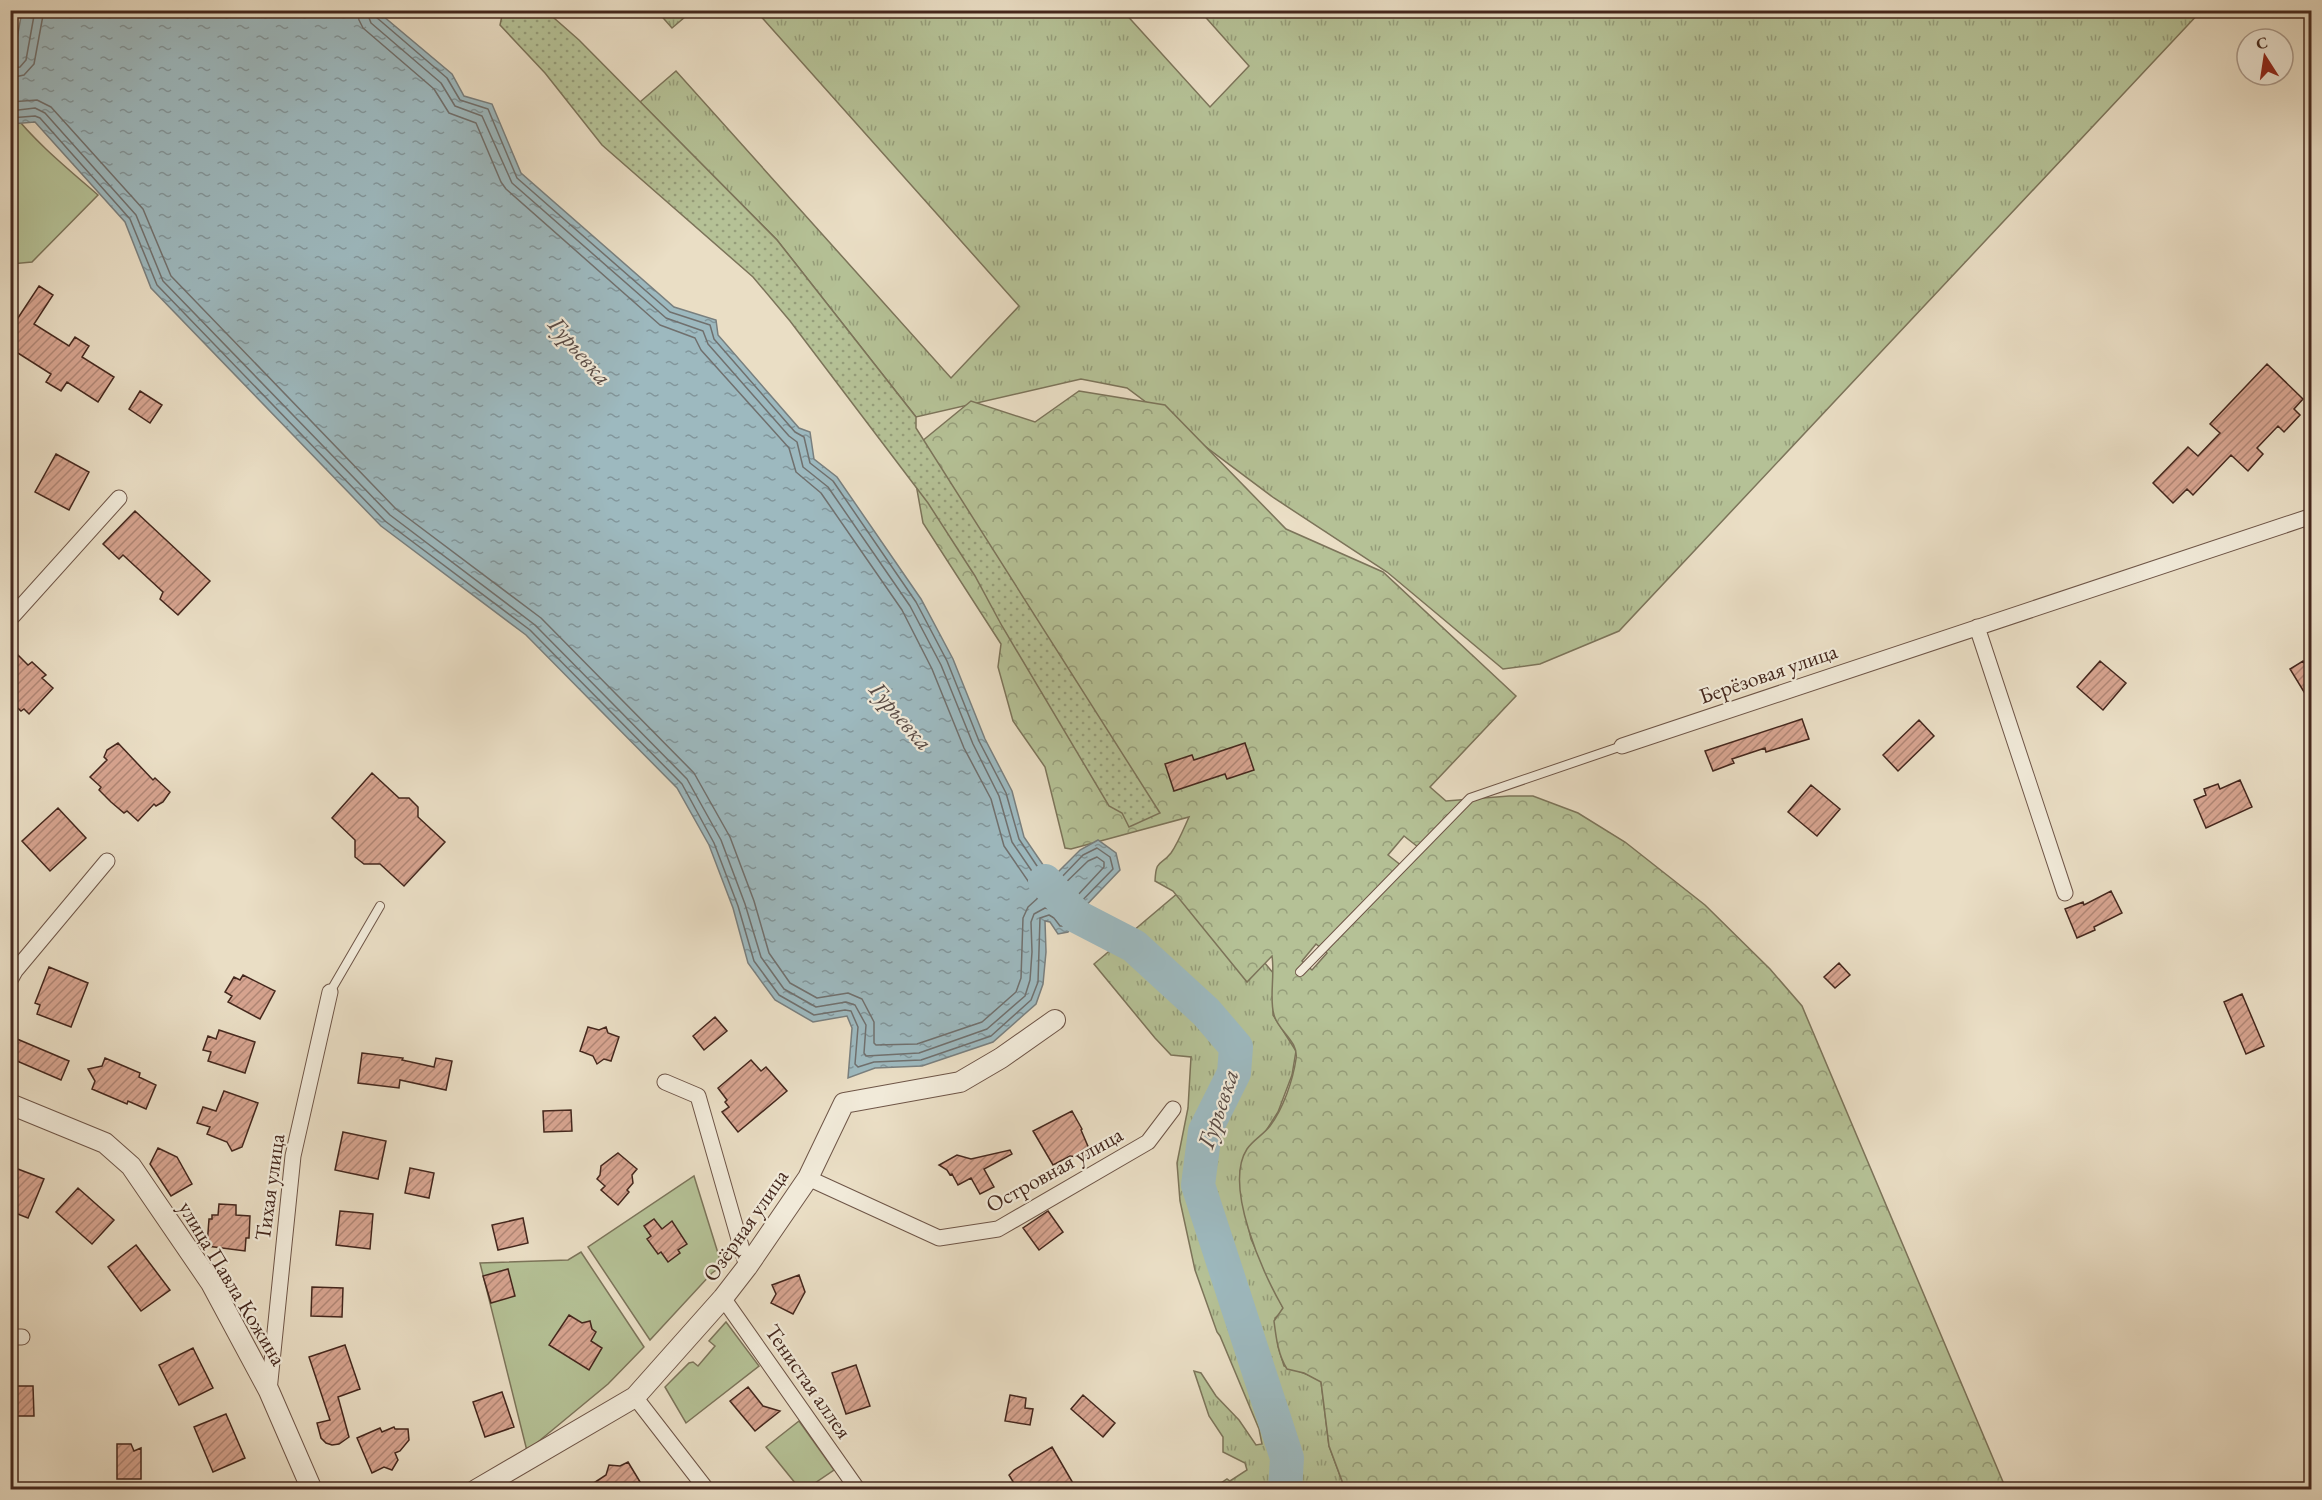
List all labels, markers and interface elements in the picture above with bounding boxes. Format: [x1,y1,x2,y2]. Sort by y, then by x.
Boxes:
north arrow [2235,27,2295,87]
text: С [2254,31,2270,54]
water label: Гурьевка [541,309,619,392]
street label: Берёзовая улица [1695,636,1841,711]
water label: Гурьевка [862,674,940,757]
water label: Гурьевка [1189,1065,1246,1154]
street label: Островная улица [981,1120,1128,1219]
street label: Тихая улица [248,1132,291,1242]
street label: Озёрная улица [696,1163,795,1287]
street label: улица Павла Кожина [172,1196,293,1371]
street label: Тенистая аллея [758,1318,859,1444]

